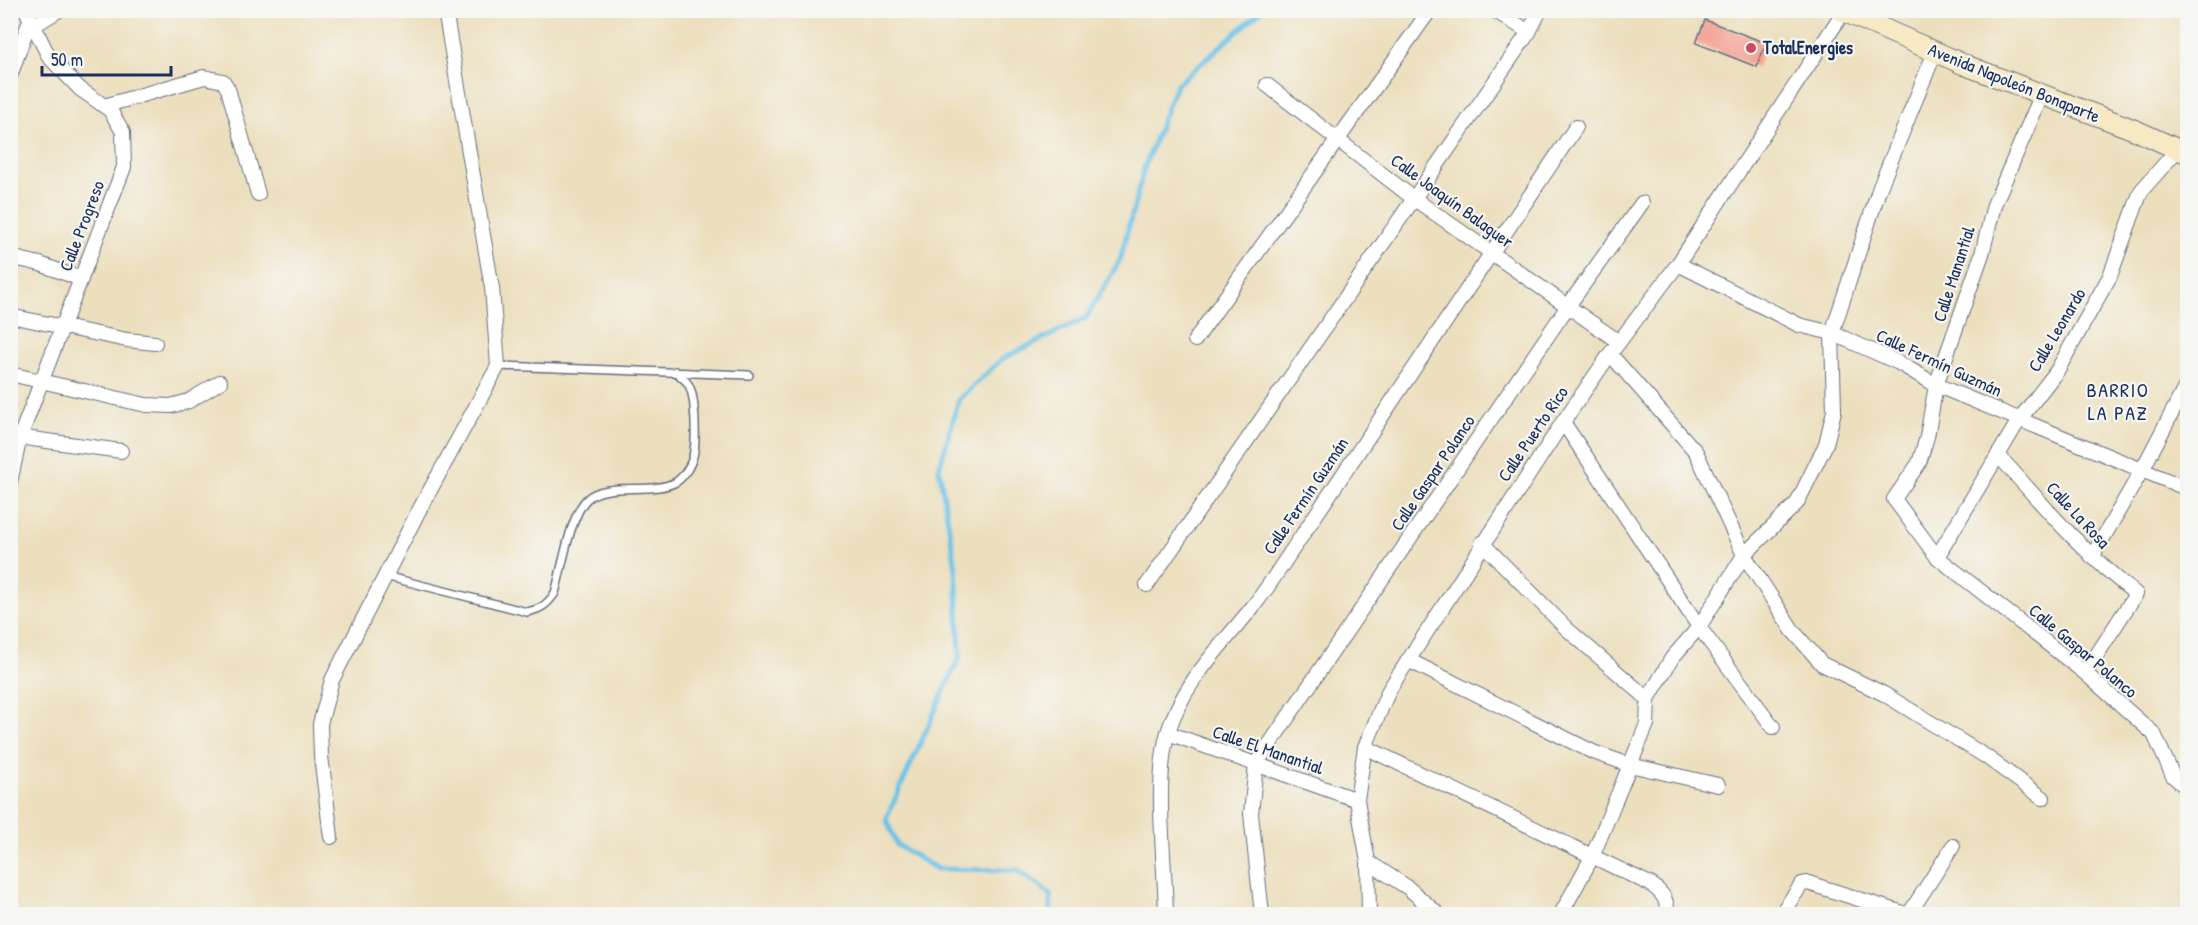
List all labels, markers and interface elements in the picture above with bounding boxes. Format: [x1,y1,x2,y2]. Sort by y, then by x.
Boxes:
place label: TotalEnergies [1762,35,1853,61]
street label: Avenida Napoleón Bonaparte [1925,37,2104,128]
scale bar [42,39,171,77]
marker: TotalEnergies [1744,41,1758,55]
text: 50 m [51,47,83,72]
street label: Calle Joaquín Balaguer [1386,148,1519,254]
street label: Calle Progreso [53,177,110,275]
street label: Calle Manantial [1926,223,1981,325]
street label: Calle Leonardo [2022,283,2091,376]
street label: Calle Fermín Guzmán [1872,322,2006,403]
district label: BARRIO LA PAZ [2087,376,2149,426]
street label: Calle Puerto Rico [1491,381,1574,486]
street label: Calle Gaspar Polanco [1385,410,1481,535]
street label: Calle Fermín Guzmán [1257,432,1354,559]
street label: Calle La Rosa [2041,476,2116,554]
street label: Calle Gaspar Polanco [2024,598,2143,703]
street label: Calle El Manantial [1209,719,1327,780]

